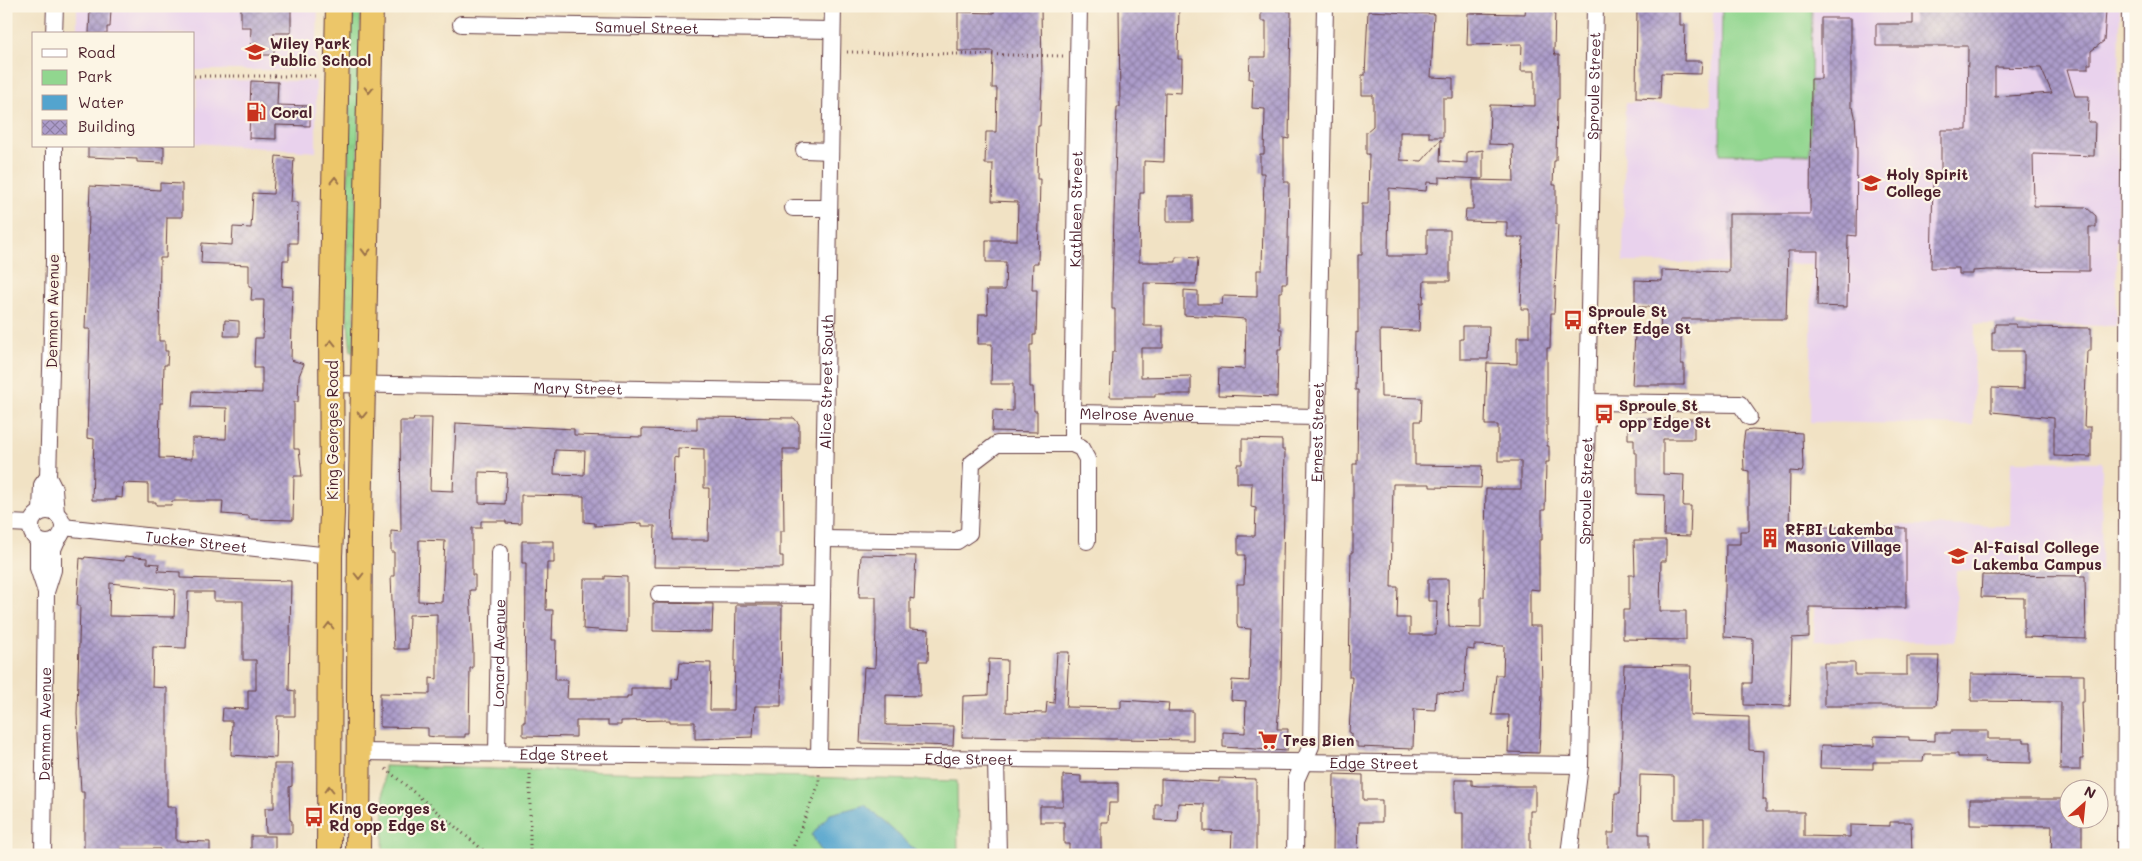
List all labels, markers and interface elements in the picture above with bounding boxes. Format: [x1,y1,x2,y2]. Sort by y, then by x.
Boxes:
street label: Samuel Street [595,16,699,38]
legend [32,32,195,148]
street label: Sproule Street [1582,32,1604,140]
place label: Wiley Park Public School [270,33,371,70]
school or university icon: Wiley Park Public School [244,41,266,63]
text: Road [78,42,115,62]
text: Park [78,66,112,86]
one-way arrow [364,86,375,94]
text: Water [78,92,124,112]
fuel station icon: Coral [245,101,267,123]
place label: Coral [271,102,312,122]
text: Building [78,116,135,136]
street label: Kathleen Street [1065,150,1087,268]
place label: Holy Spirit College [1886,164,1969,201]
school or university icon: Holy Spirit College [1860,172,1882,194]
one-way arrow [330,176,340,184]
one-way arrow [360,249,371,257]
street label: Denman Avenue [41,254,63,368]
place label: Sproule St after Edge St [1588,301,1691,338]
bus stop icon: Sproule St after Edge St [1562,309,1584,331]
street label: Alice Street South [815,314,837,450]
one-way arrow [326,338,336,346]
street label: King Georges Road [322,360,342,500]
street label: Mary Street [533,377,623,399]
street label: Ernest Street [1306,382,1328,483]
place label: Sproule St opp Edge St [1619,395,1711,432]
street label: Melrose Avenue [1080,403,1195,425]
bus stop icon: Sproule St opp Edge St [1593,403,1615,425]
one-way arrow [357,412,367,419]
street label: Sproule Street [1574,437,1596,545]
place label: RFBI Lakemba Masonic Village [1785,519,1901,556]
street label: Tucker Street [144,526,248,557]
building icon: RFBI Lakemba Masonic Village [1759,527,1781,549]
place label: Al-Faisal College Lakemba Campus [1973,537,2102,574]
school or university icon: Al-Faisal College Lakemba Campus [1947,545,1969,567]
one-way arrow [354,572,364,580]
street label: Lonard Avenue [488,599,509,707]
one-way arrow [324,622,334,630]
street label: Denman Avenue [34,667,55,781]
supermarket icon: Tres Bien [1257,729,1279,751]
place label: Tres Bien [1283,730,1354,750]
street label: Edge Street [520,744,608,765]
street label: Edge Street [924,748,1013,769]
street label: Edge Street [1329,752,1418,773]
north arrow [2060,778,2110,828]
text: N [2081,781,2099,803]
one-way arrow [324,784,334,792]
place label: King Georges Rd opp Edge St [329,798,446,835]
bus stop icon: King Georges Rd opp Edge St [303,806,325,828]

